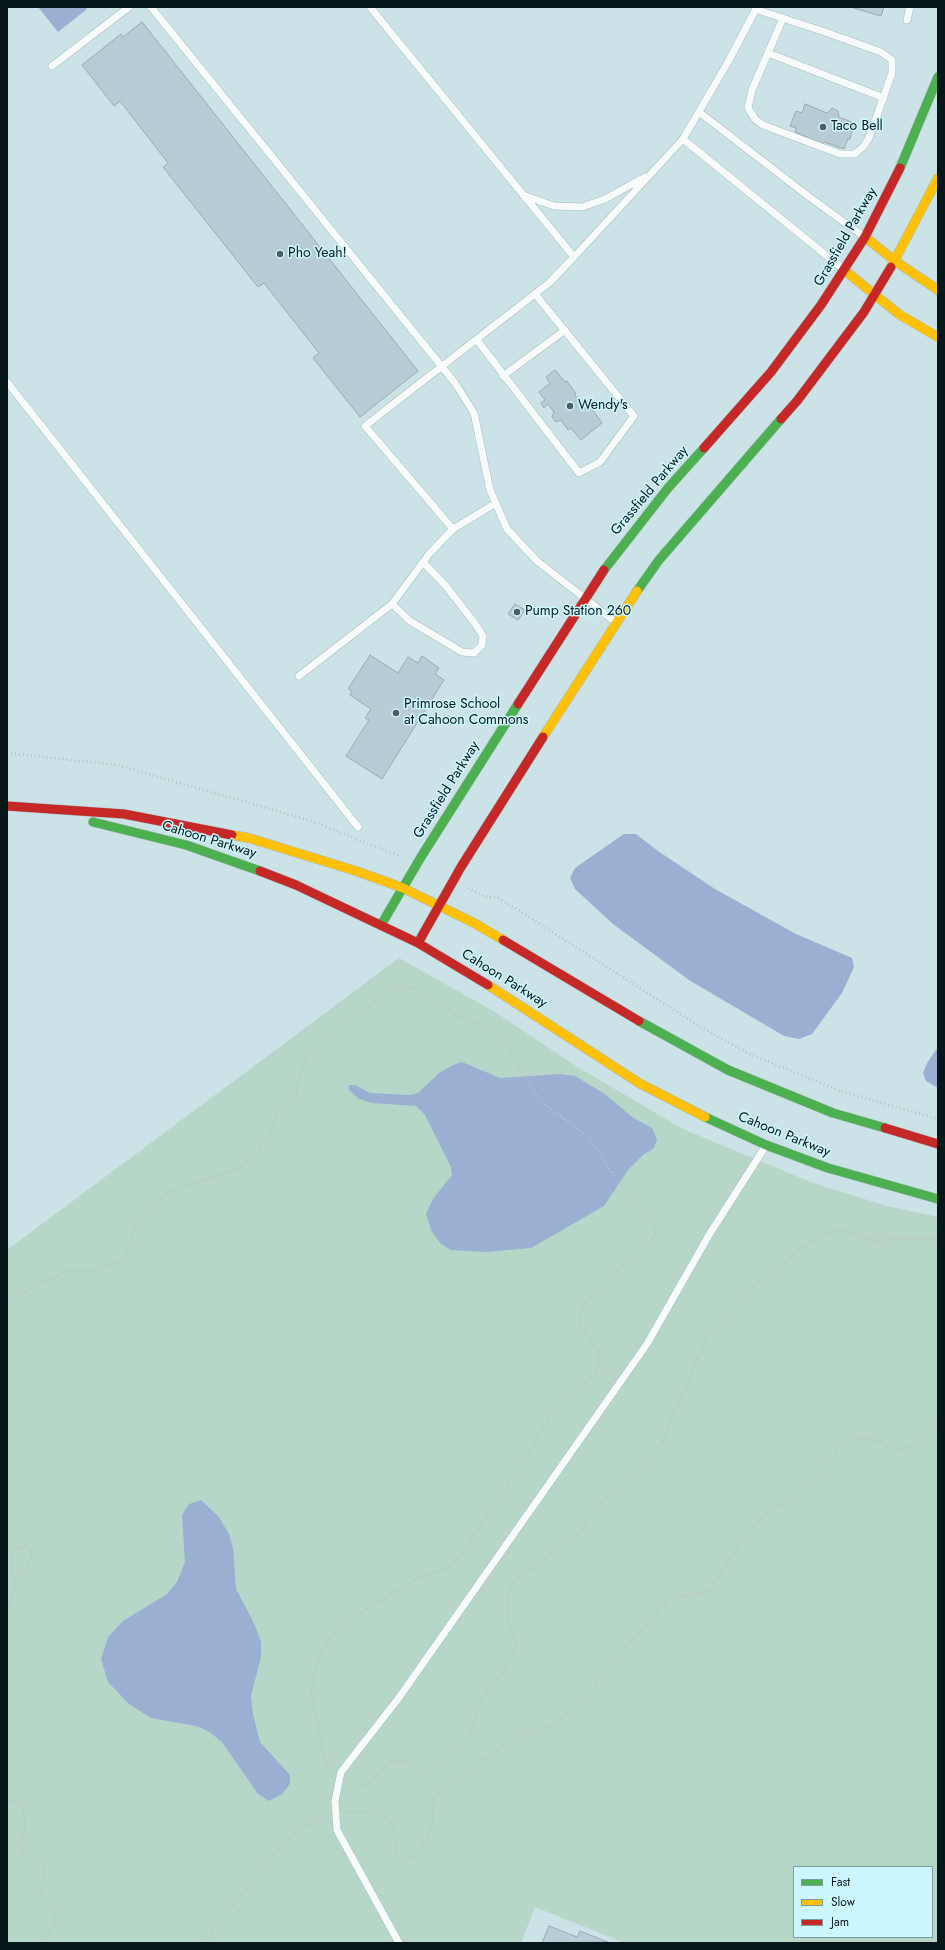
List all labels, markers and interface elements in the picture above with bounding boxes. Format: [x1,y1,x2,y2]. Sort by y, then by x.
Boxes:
place label: Taco Bell [831,119,883,135]
marker: Taco Bell [818,122,828,132]
street label: Grassfield Parkway [811,185,881,289]
place label: Pho Yeah! [288,246,347,262]
marker: Pho Yeah! [275,249,285,259]
place label: Wendy's [578,398,628,414]
marker: Wendy's [565,401,575,411]
street label: Grassfield Parkway [608,443,692,539]
place label: Pump Station 260 [525,604,631,620]
marker: Pump Station 260 [512,607,522,617]
place label: Primrose School at Cahoon Commons [404,697,529,730]
marker: Primrose School at Cahoon Commons [391,708,401,718]
street label: Grassfield Parkway [410,738,484,842]
street label: Cahoon Parkway [160,818,258,862]
street label: Cahoon Parkway [458,946,550,1012]
street label: Cahoon Parkway [735,1109,833,1161]
legend [793,1866,933,1938]
text: Fast [831,1873,850,1891]
text: Slow [831,1893,855,1911]
text: Jam [831,1913,849,1931]

